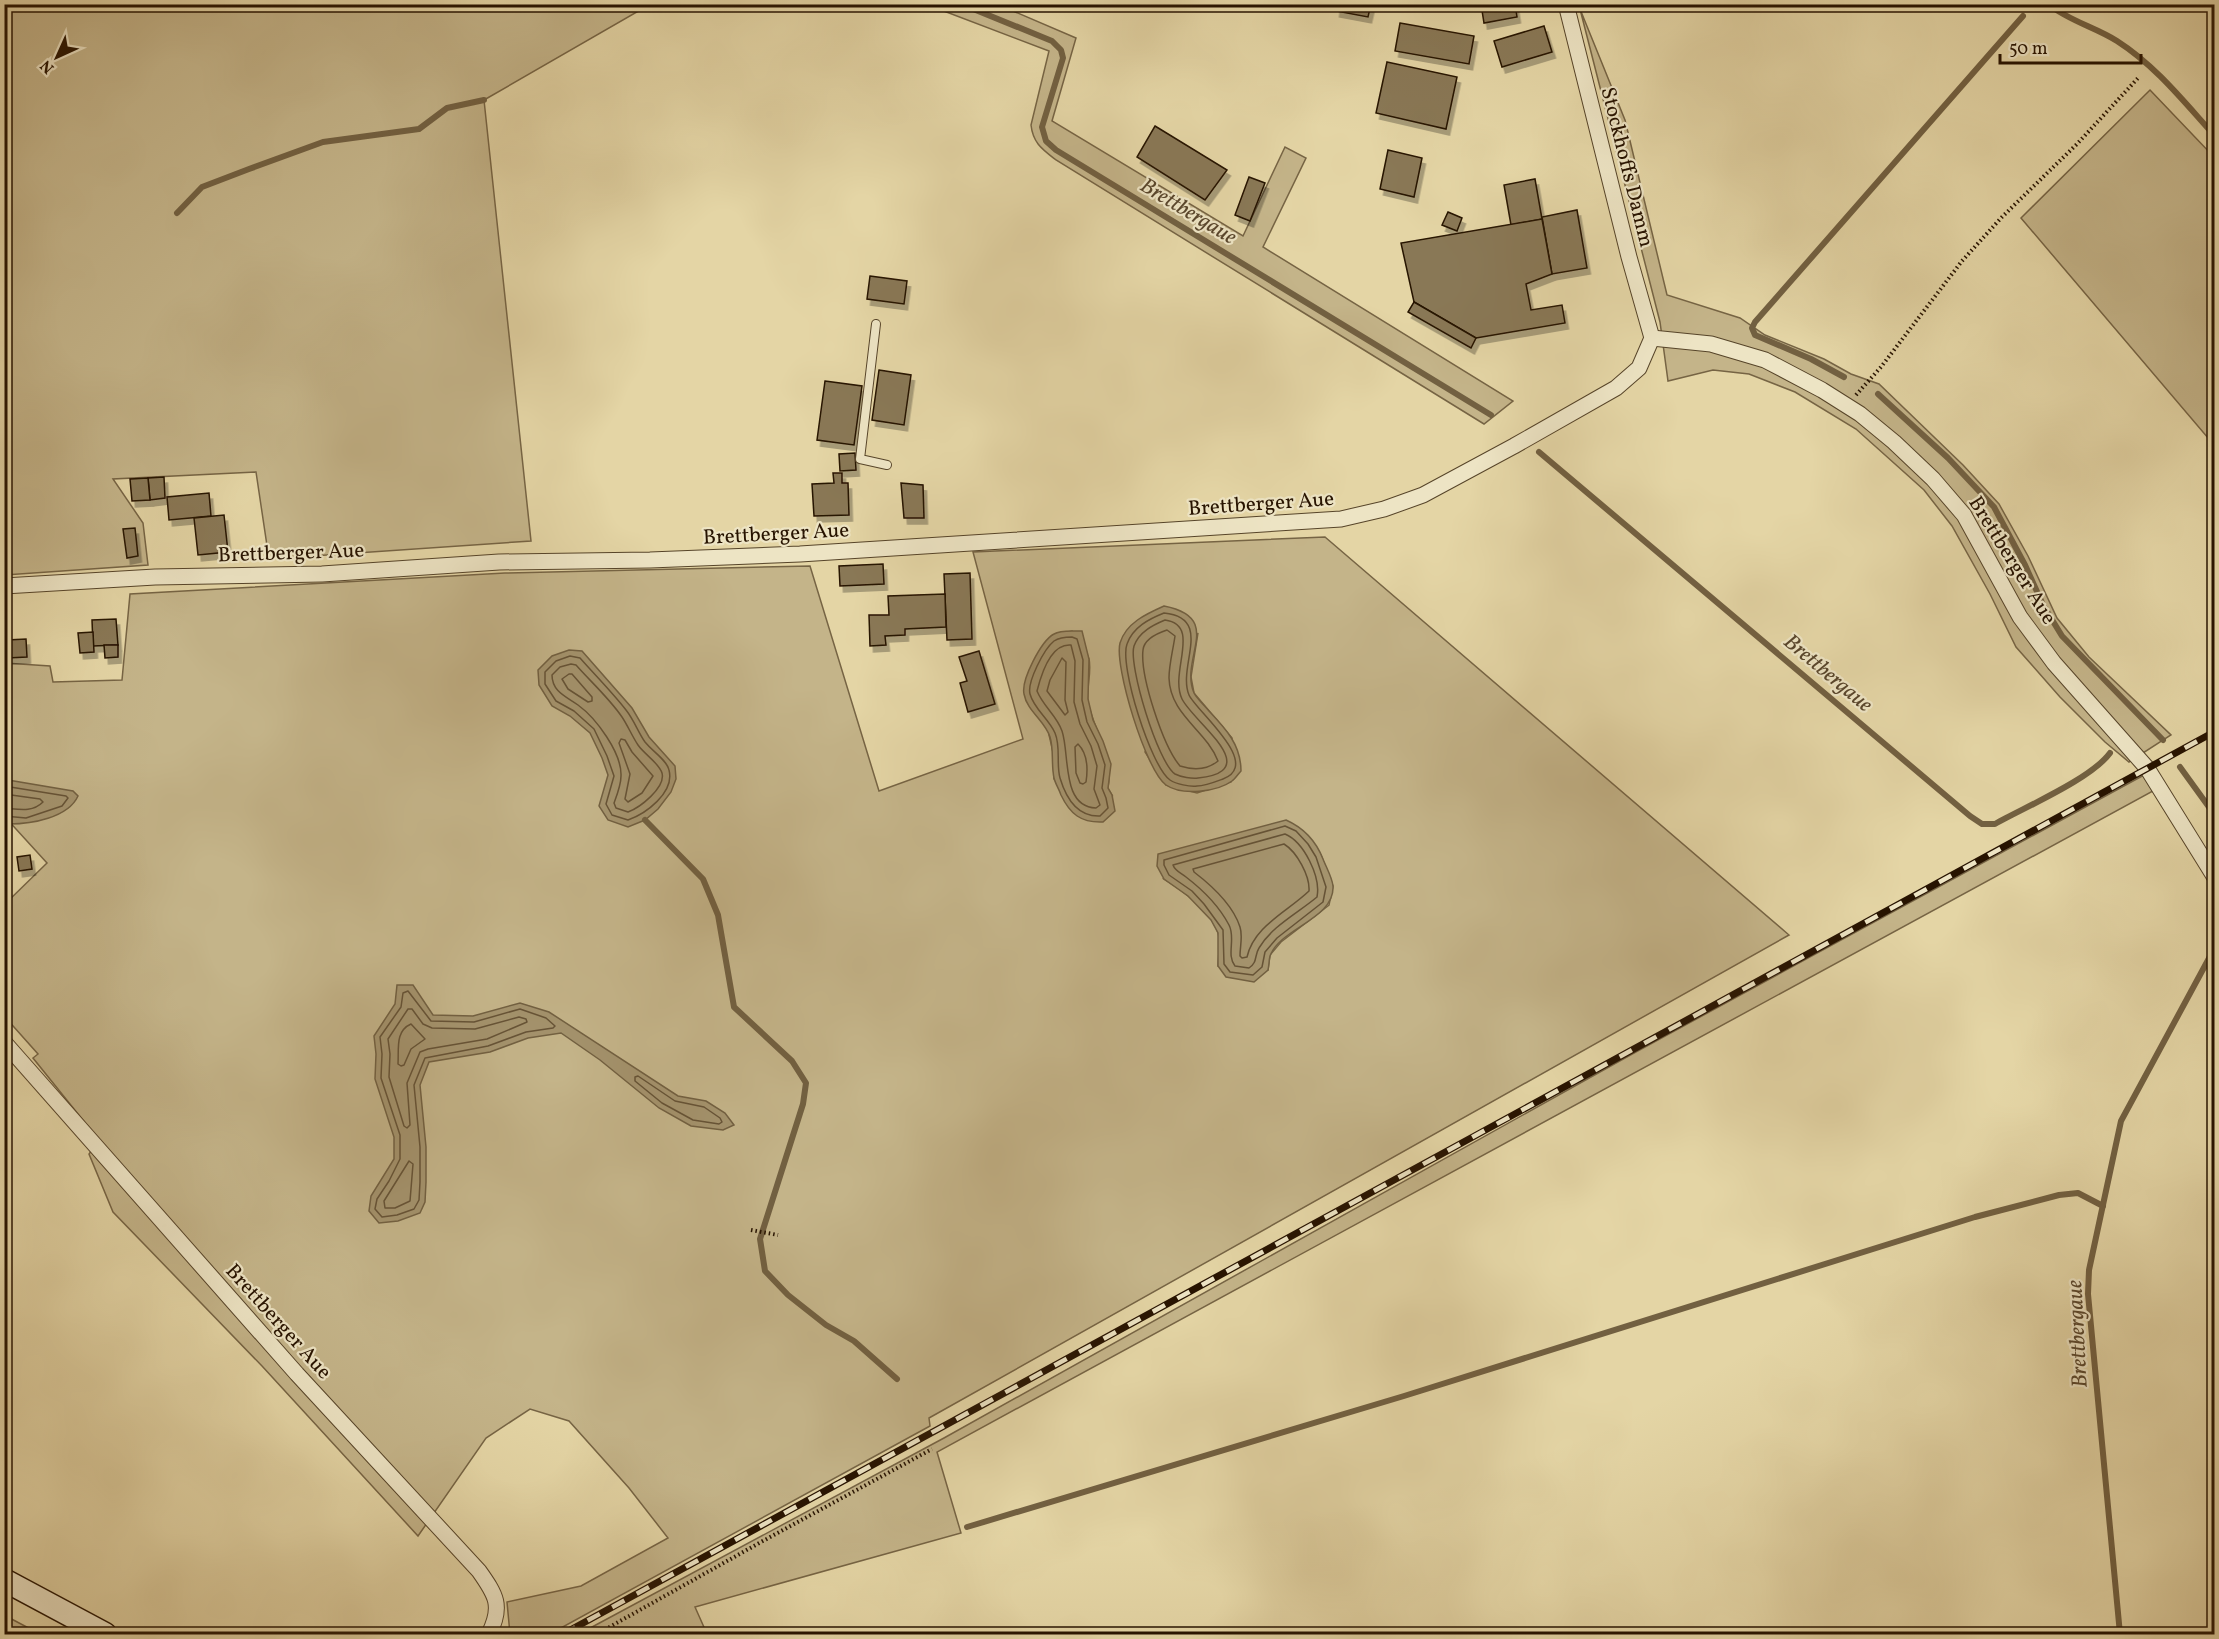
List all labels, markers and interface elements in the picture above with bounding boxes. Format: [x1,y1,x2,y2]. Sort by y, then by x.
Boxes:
north arrow [27,27,87,87]
scale bar [2000,27,2141,65]
text: 50 m [2009,37,2048,62]
text: N [36,54,60,78]
street label: Stockhoffs Damm [1593,84,1660,250]
water label: Brettbergaue [1134,171,1242,253]
street label: Brettberger Aue [1187,485,1335,524]
street label: Brettberger Aue [1961,491,2063,631]
street label: Brettberger Aue [702,516,850,553]
street label: Brettberger Aue [217,536,365,571]
water label: Brettbergaue [1776,627,1879,720]
street label: Brettberger Aue [218,1258,338,1386]
water label: Brettbergaue [2060,1279,2097,1388]

